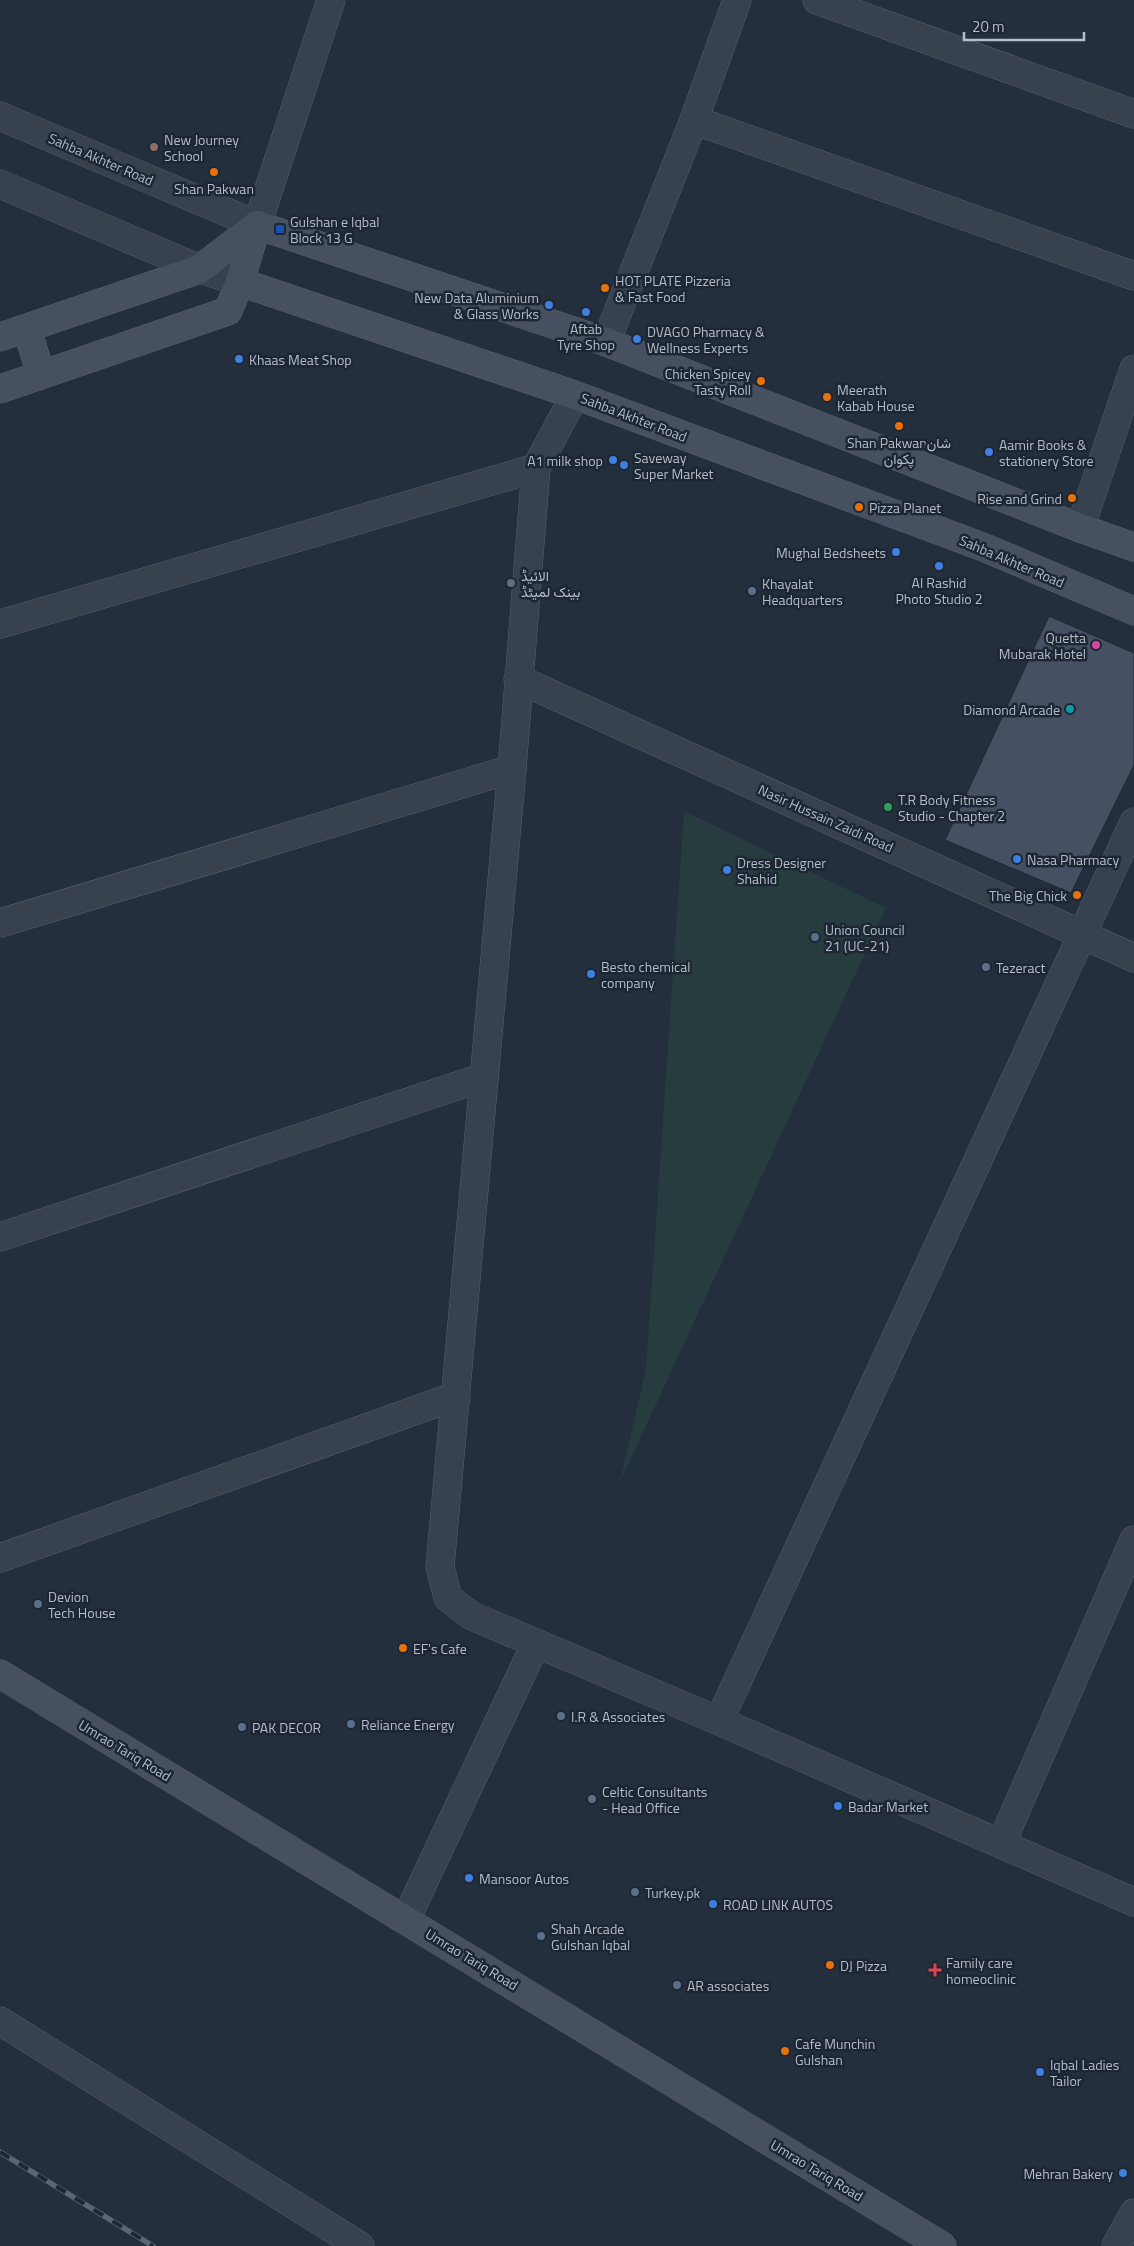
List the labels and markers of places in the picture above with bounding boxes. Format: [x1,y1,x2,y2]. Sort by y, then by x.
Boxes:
place label: New Journey School [164,129,239,166]
marker: New Journey School [148,141,160,153]
marker: Shan Pakwan [208,166,220,178]
place label: Shan Pakwan [174,178,254,199]
place label: Gulshan e Iqbal Block 13 G [290,211,379,248]
marker: Gulshan e Iqbal Block 13 G [274,223,286,235]
place label: HOT PLATE Pizzeria & Fast Food [615,270,731,307]
marker: HOT PLATE Pizzeria & Fast Food [599,282,611,294]
place label: New Data Aluminium & Glass Works [414,287,539,324]
marker: New Data Aluminium & Glass Works [543,299,555,311]
marker: Aftab Tyre Shop [580,306,592,318]
place label: Aftab Tyre Shop [557,318,615,355]
place label: DVAGO Pharmacy & Wellness Experts [647,321,765,358]
marker: DVAGO Pharmacy & Wellness Experts [631,333,643,345]
place label: Khaas Meat Shop [249,349,352,370]
marker: Khaas Meat Shop [233,353,245,365]
place label: Chicken Spicey Tasty Roll [665,363,751,400]
marker: Chicken Spicey Tasty Roll [755,375,767,387]
place label: Meerath Kabab House [837,379,915,416]
marker: Meerath Kabab House [821,391,833,403]
marker: Shan Pakwanشان پکوان [893,420,905,432]
place label: Shan Pakwanشان پکوان [847,432,951,469]
place label: Aamir Books & stationery Store [999,434,1094,471]
marker: Aamir Books & stationery Store [983,446,995,458]
place label: Saveway Super Market [634,447,714,484]
place label: A1 milk shop [527,450,603,471]
marker: A1 milk shop [607,454,619,466]
marker: Saveway Super Market [618,459,630,471]
place label: Rise and Grind [977,488,1062,509]
marker: Rise and Grind [1066,492,1078,504]
place label: Pizza Planet [869,497,941,518]
marker: Pizza Planet [853,501,865,513]
place label: Mughal Bedsheets [776,542,886,563]
marker: Mughal Bedsheets [890,546,902,558]
marker: Al Rashid Photo Studio 2 [933,560,945,572]
place label: الائیڈ بینک لمیٹڈ [521,565,581,602]
place label: Al Rashid Photo Studio 2 [895,572,983,609]
place label: Khayalat Headquarters [762,573,843,610]
marker: الائیڈ بینک لمیٹڈ [505,577,517,589]
marker: Khayalat Headquarters [746,585,758,597]
place label: Quetta Mubarak Hotel [999,627,1086,664]
marker: Quetta Mubarak Hotel [1090,639,1102,651]
place label: Diamond Arcade [963,699,1060,720]
marker: Diamond Arcade [1064,703,1076,715]
place label: T.R Body Fitness Studio - Chapter 2 [898,789,1005,826]
marker: T.R Body Fitness Studio - Chapter 2 [882,801,894,813]
place label: Nasa Pharmacy [1027,849,1120,870]
place label: Dress Designer Shahid [737,852,826,889]
marker: Nasa Pharmacy [1011,853,1023,865]
marker: Dress Designer Shahid [721,864,733,876]
place label: The Big Chick [989,885,1067,906]
marker: The Big Chick [1071,889,1083,901]
place label: Union Council 21 (UC-21) [825,919,905,956]
marker: Union Council 21 (UC-21) [809,931,821,943]
place label: Besto chemical company [601,956,690,993]
place label: Tezeract [996,957,1046,978]
marker: Tezeract [980,961,992,973]
marker: Besto chemical company [585,968,597,980]
place label: Devion Tech House [48,1586,116,1623]
marker: Devion Tech House [32,1598,44,1610]
place label: EF's Cafe [413,1638,467,1659]
marker: EF's Cafe [397,1642,409,1654]
place label: I.R & Associates [571,1706,665,1727]
marker: I.R & Associates [555,1710,567,1722]
place label: Reliance Energy [361,1714,455,1735]
place label: PAK DECOR [252,1717,321,1738]
marker: Reliance Energy [345,1718,357,1730]
marker: PAK DECOR [236,1721,248,1733]
place label: Celtic Consultants - Head Office [602,1781,707,1818]
marker: Celtic Consultants - Head Office [586,1793,598,1805]
place label: Badar Market [848,1796,928,1817]
marker: Badar Market [832,1800,844,1812]
place label: Mansoor Autos [479,1868,569,1889]
marker: Mansoor Autos [463,1872,475,1884]
place label: Turkey.pk [645,1882,701,1903]
marker: Turkey.pk [629,1886,641,1898]
place label: ROAD LINK AUTOS [723,1894,833,1915]
marker: ROAD LINK AUTOS [707,1898,719,1910]
place label: Shah Arcade Gulshan Iqbal [551,1918,630,1955]
marker: Shah Arcade Gulshan Iqbal [535,1930,547,1942]
place label: Family care homeoclinic [946,1952,1016,1989]
place label: DJ Pizza [840,1955,887,1976]
marker: DJ Pizza [824,1959,836,1971]
marker: Family care homeoclinic [928,1963,942,1977]
place label: AR associates [687,1975,769,1996]
marker: AR associates [671,1979,683,1991]
place label: Cafe Munchin Gulshan [795,2033,875,2070]
marker: Cafe Munchin Gulshan [779,2045,791,2057]
place label: Iqbal Ladies Tailor [1050,2054,1119,2091]
marker: Iqbal Ladies Tailor [1034,2066,1046,2078]
place label: Mehran Bakery [1023,2163,1113,2184]
marker: Mehran Bakery [1117,2167,1129,2179]

